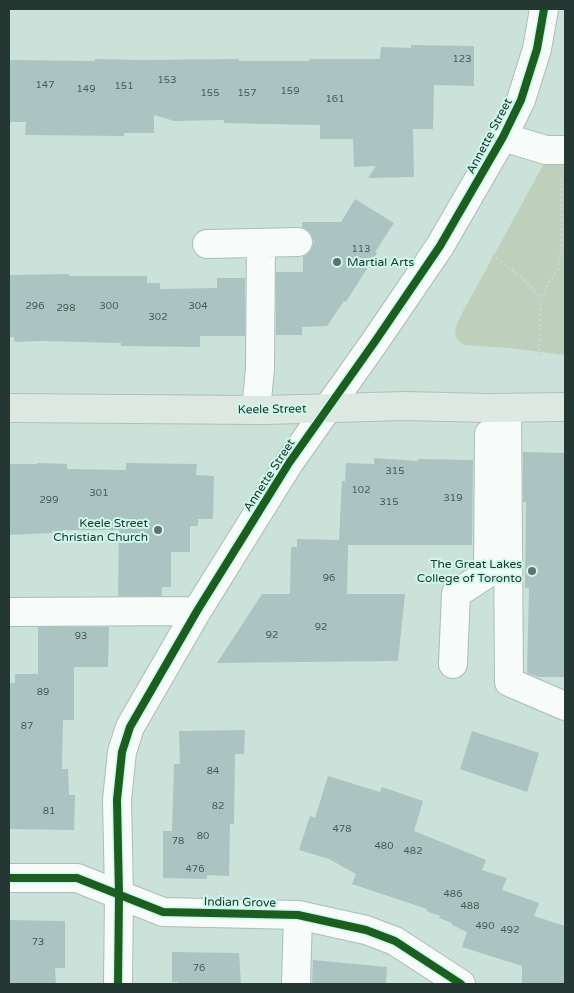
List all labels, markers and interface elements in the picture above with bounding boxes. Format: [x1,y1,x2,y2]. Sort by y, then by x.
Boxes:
house number: 123 [453,53,471,65]
house number: 153 [158,74,176,86]
house number: 147 [36,79,54,91]
house number: 151 [115,80,133,92]
house number: 149 [77,83,95,95]
house number: 159 [281,85,299,97]
house number: 155 [201,87,219,99]
house number: 157 [238,87,256,99]
house number: 161 [326,93,344,105]
street label: Annette Street [463,95,515,176]
house number: 113 [352,243,370,255]
place label: Martial Arts [347,255,414,269]
marker: Martial Arts [331,256,343,268]
house number: 296 [26,300,44,312]
house number: 300 [100,300,118,312]
house number: 304 [189,300,207,312]
house number: 298 [57,302,75,314]
house number: 302 [149,311,167,323]
street label: Keele Street [237,401,307,417]
street label: Annette Street [240,436,298,514]
house number: 315 [386,465,404,477]
house number: 102 [352,484,370,496]
house number: 301 [90,487,108,499]
house number: 319 [444,492,462,504]
house number: 299 [40,494,58,506]
house number: 315 [380,496,398,508]
place label: Keele Street Christian Church [53,516,148,544]
marker: Keele Street Christian Church [152,524,164,536]
place label: The Great Lakes College of Toronto [417,557,522,585]
marker: The Great Lakes College of Toronto [526,565,538,577]
house number: 96 [323,572,335,584]
house number: 92 [315,621,327,633]
house number: 92 [266,629,278,641]
house number: 93 [75,630,87,642]
house number: 89 [37,686,49,698]
house number: 87 [21,720,33,732]
house number: 84 [207,765,219,777]
house number: 82 [212,800,224,812]
house number: 81 [43,805,55,817]
house number: 478 [333,823,351,835]
house number: 80 [197,830,209,842]
house number: 78 [172,835,184,847]
house number: 480 [375,840,393,852]
house number: 482 [404,845,422,857]
house number: 476 [186,863,204,875]
house number: 486 [444,888,462,900]
street label: Indian Grove [204,894,276,910]
house number: 488 [461,900,479,912]
house number: 490 [476,920,494,932]
house number: 492 [501,924,519,936]
house number: 73 [32,936,44,948]
house number: 76 [193,962,205,974]

